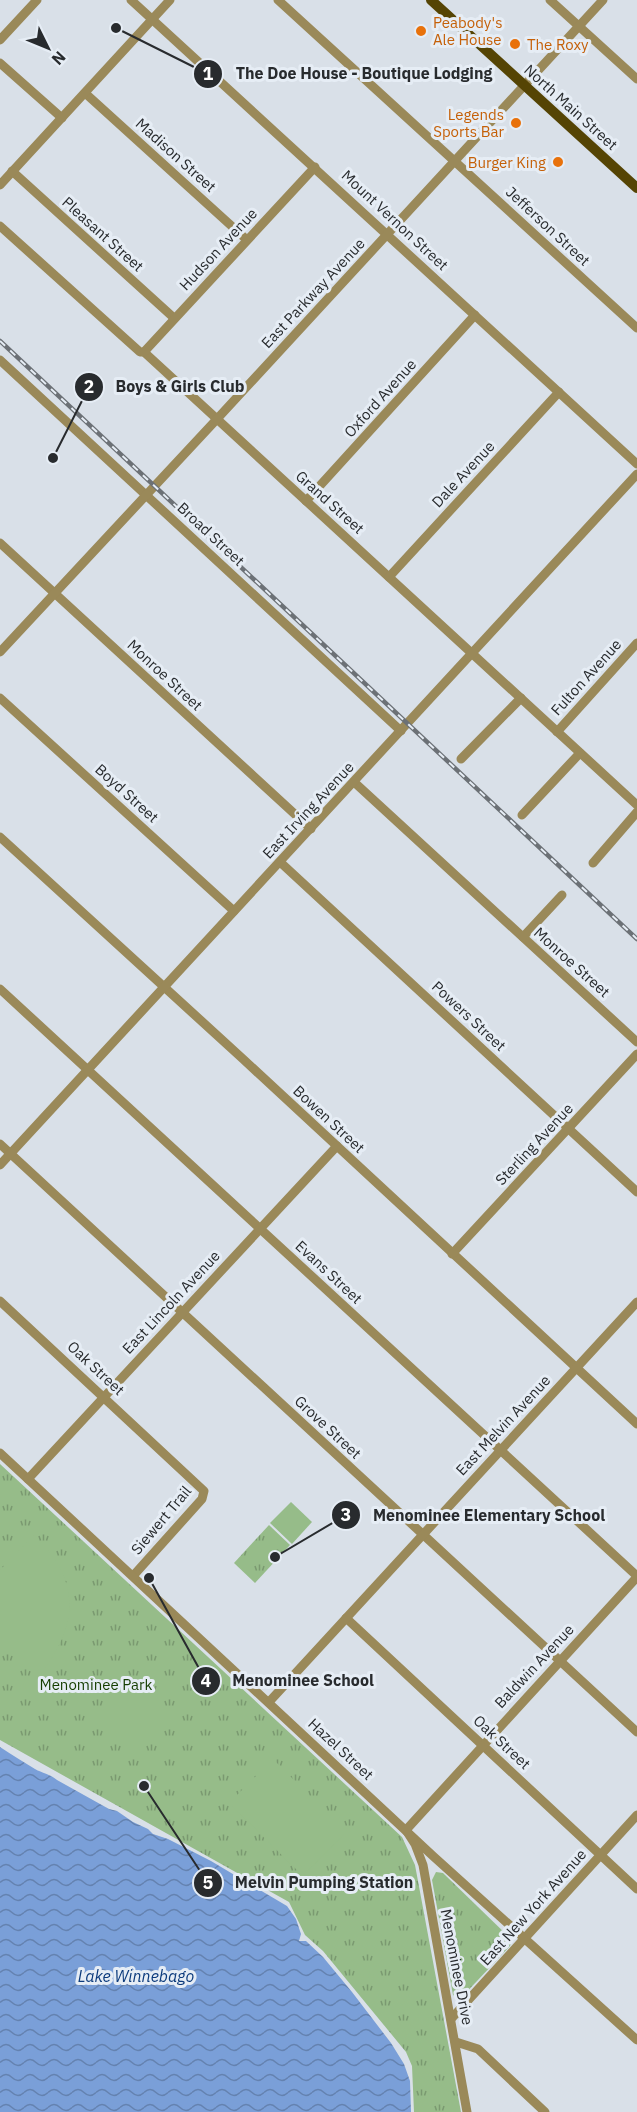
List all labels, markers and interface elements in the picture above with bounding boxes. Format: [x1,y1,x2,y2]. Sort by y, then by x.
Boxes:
place label: Peabody's Ale House [433,13,503,49]
north arrow [18,18,78,78]
marker: Peabody's Ale House [414,24,428,38]
place label: The Roxy [527,35,589,54]
marker: The Roxy [508,37,522,51]
text: N [48,47,70,69]
callout: The Doe House - Boutique Lodging [193,57,504,91]
street label: North Main Street [520,60,622,154]
text: 1 [203,62,214,85]
text: The Doe House - Boutique Lodging [236,63,492,83]
place label: Legends Sports Bar [433,105,504,141]
street label: Madison Street [132,114,220,196]
marker: Legends Sports Bar [509,116,523,130]
place label: Burger King [468,153,546,172]
marker: Burger King [551,155,565,169]
street label: Mount Vernon Street [338,166,452,274]
street label: Jefferson Street [502,182,594,270]
street label: Pleasant Street [58,192,148,276]
street label: Hudson Avenue [175,204,261,294]
street label: East Parkway Avenue [257,234,369,352]
street label: Oxford Avenue [340,355,420,441]
callout: Boys & Girls Club [74,370,256,404]
text: 2 [84,375,94,398]
text: Boys & Girls Club [116,376,245,396]
street label: Dale Avenue [427,437,499,511]
street label: Grand Street [292,466,368,538]
street label: Broad Street [173,498,249,570]
street label: Monroe Street [123,635,207,715]
street label: Fulton Avenue [547,635,625,719]
street label: East Irving Avenue [258,758,358,862]
street label: Boyd Street [91,760,163,826]
street label: Monroe Street [530,923,614,1001]
street label: Powers Street [428,977,510,1055]
street label: Bowen Street [289,1081,369,1157]
street label: Sterling Avenue [491,1099,577,1189]
street label: Evans Street [292,1236,366,1308]
street label: East Lincoln Avenue [118,1246,224,1358]
street label: Oak Street [63,1337,129,1399]
street label: East Melvin Avenue [452,1371,554,1479]
street label: Grove Street [291,1391,365,1463]
street label: Siewert Trail [127,1482,195,1558]
callout: Menominee Elementary School [331,1498,617,1532]
text: 3 [341,1503,351,1526]
text: Menominee Elementary School [373,1505,605,1525]
street label: Baldwin Avenue [490,1620,578,1712]
callout: Menominee School [191,1664,386,1698]
text: 4 [201,1669,212,1692]
text: Menominee School [232,1670,374,1690]
park label: Menominee Park [39,1675,153,1694]
street label: Oak Street [469,1711,535,1773]
street label: Hazel Street [304,1714,378,1784]
street label: East New York Avenue [476,1845,590,1969]
callout: Melvin Pumping Station [193,1866,425,1900]
text: 5 [203,1871,214,1894]
text: Melvin Pumping Station [235,1872,413,1892]
street label: Menominee Drive [436,1908,478,2026]
water label: Lake Winnebago [78,1966,194,1986]

